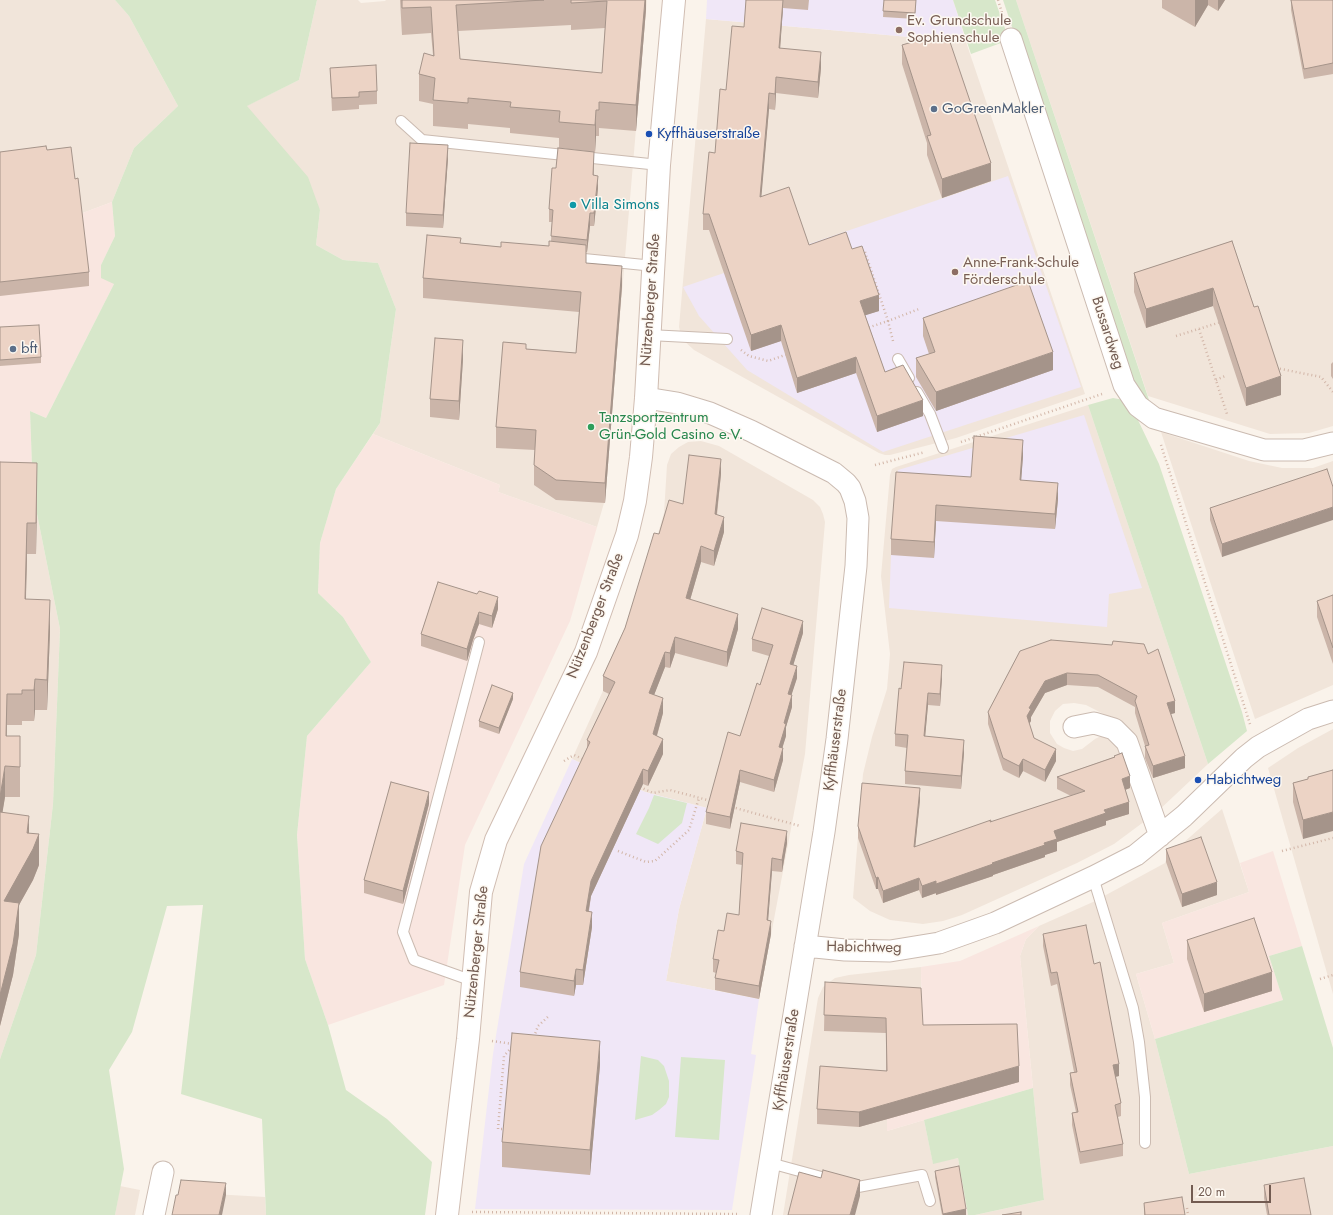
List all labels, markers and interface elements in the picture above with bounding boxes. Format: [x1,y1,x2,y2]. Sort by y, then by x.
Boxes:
place label: Ev. Grundschule Sophienschule [907,12,1011,47]
marker: Ev. Grundschule Sophienschule [894,25,904,35]
place label: GoGreenMakler [942,100,1044,118]
marker: GoGreenMakler [929,104,939,114]
place label: Kyffhäuserstraße [657,125,760,143]
marker: Kyffhäuserstraße [644,129,654,139]
place label: Villa Simons [581,196,659,214]
marker: Villa Simons [568,200,578,210]
street label: Nützenberger Straße [637,233,665,367]
place label: Anne-Frank-Schule Förderschule [963,254,1079,289]
marker: Anne-Frank-Schule Förderschule [950,267,960,277]
street label: Bussardweg [1087,294,1127,372]
place label: bft [21,340,37,358]
marker: bft [8,344,18,354]
place label: Tanzsportzentrum Grün-Gold Casino e.V. [599,409,743,444]
marker: Tanzsportzentrum Grün-Gold Casino e.V. [586,422,596,432]
street label: Nützenberger Straße [564,551,628,681]
street label: Kyffhäuserstraße [821,688,851,792]
place label: Habichtweg [1206,771,1281,789]
marker: Habichtweg [1193,775,1203,785]
street label: Nützenberger Straße [461,885,493,1019]
street label: Habichtweg [826,938,902,958]
street label: Kyffhäuserstraße [770,1008,804,1112]
scale bar [1193,1177,1273,1203]
text: 20 m [1198,1183,1225,1201]

